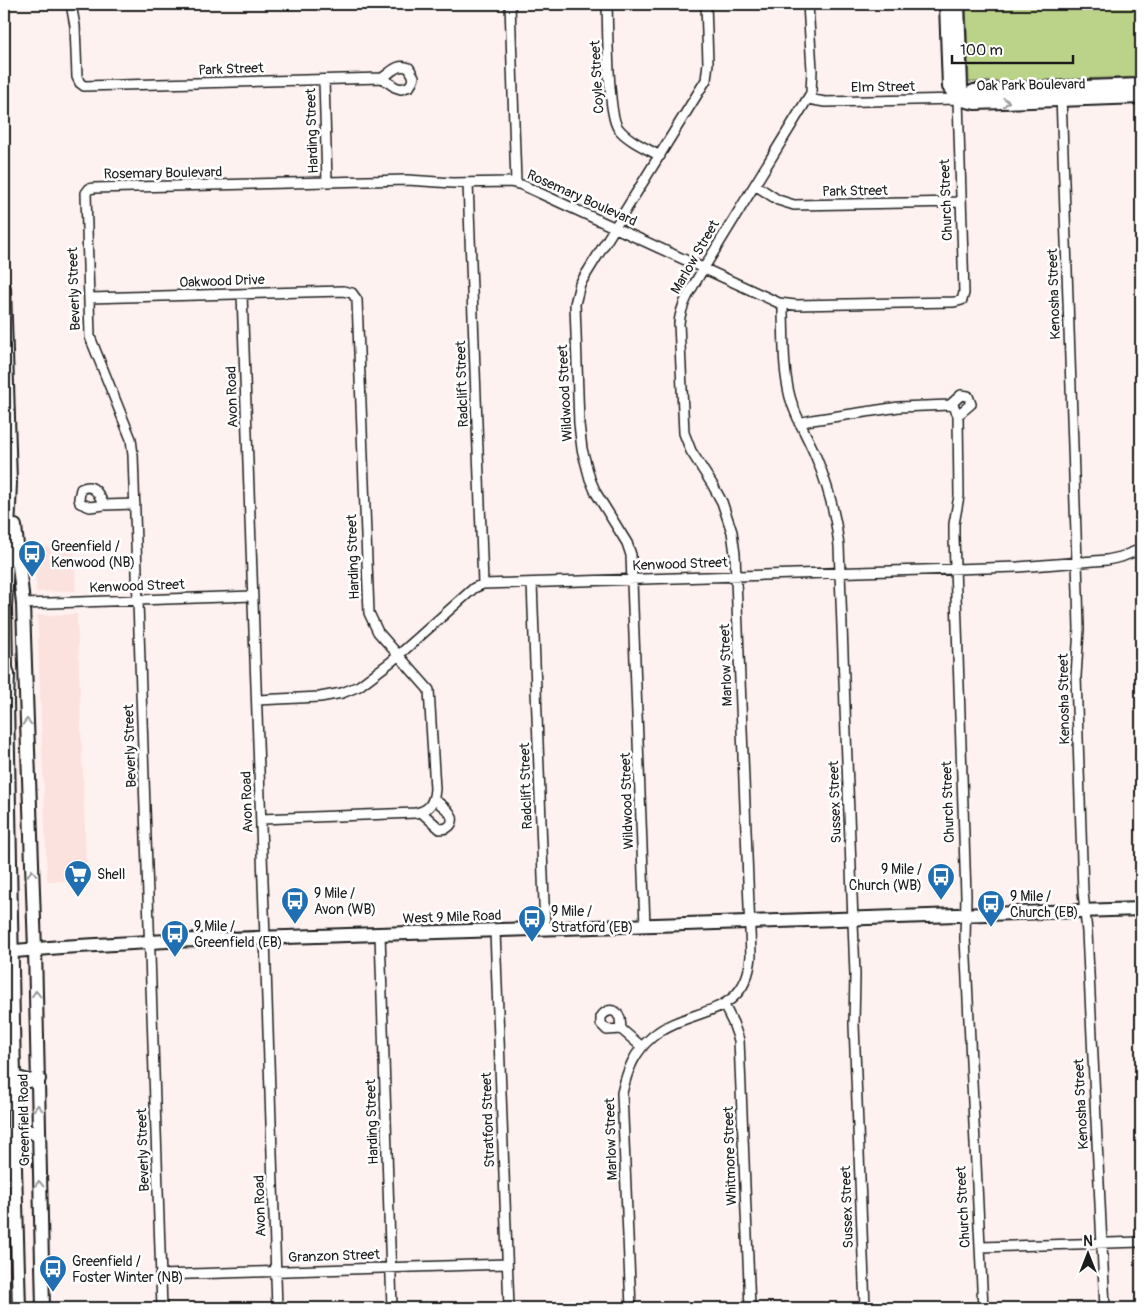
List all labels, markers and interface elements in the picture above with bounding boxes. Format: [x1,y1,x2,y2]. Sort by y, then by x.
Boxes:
scale bar [952,32,1074,64]
street label: Coyle Street [587,40,607,114]
text: 100 m [960,41,1003,60]
street label: Park Street [198,59,264,79]
street label: Oak Park Boulevard [976,76,1086,94]
street label: Elm Street [851,78,916,96]
street label: Harding Street [302,88,322,174]
one-way arrow [1003,96,1011,107]
street label: Church Street [936,158,956,241]
street label: Rosemary Boulevard [104,163,223,183]
street label: Rosemary Boulevard [524,166,640,230]
street label: Park Street [822,182,888,200]
street label: Marlow Street [667,217,723,297]
street label: Beverly Street [64,247,84,331]
street label: Kenosha Street [1044,248,1064,340]
street label: Oakwood Drive [179,271,265,291]
street label: Radclift Street [452,340,472,428]
street label: Wildwood Street [554,344,576,442]
street label: Avon Road [222,366,242,428]
street label: Harding Street [343,514,363,600]
place label: Greenfield / Kenwood (NB) [51,538,135,571]
bus stop icon: Greenfield / Kenwood (NB) [17,539,47,578]
street label: Kenwood Street [632,554,728,574]
street label: Kenwood Street [89,576,185,596]
street label: Marlow Street [716,623,736,707]
street label: Kenosha Street [1055,653,1073,745]
street label: Beverly Street [120,704,140,788]
one-way arrow [22,718,33,726]
street label: Radclift Street [516,742,536,830]
street label: Wildwood Street [617,752,637,850]
street label: Sussex Street [825,760,845,844]
street label: Church Street [938,760,958,843]
street label: Avon Road [237,771,257,833]
supermarket icon: Shell [63,859,93,898]
place label: 9 Mile / Church (WB) [849,861,922,894]
bus stop icon: 9 Mile / Church (WB) [926,862,956,901]
place label: Shell [97,866,125,883]
one-way arrow [27,869,37,876]
place label: 9 Mile / Avon (WB) [314,885,376,918]
bus stop icon: 9 Mile / Avon (WB) [280,886,310,925]
place label: 9 Mile / Church (EB) [1010,888,1079,921]
bus stop icon: 9 Mile / Church (EB) [976,889,1006,928]
place label: 9 Mile / Stratford (EB) [551,903,633,936]
bus stop icon: 9 Mile / Stratford (EB) [517,904,547,943]
street label: West 9 Mile Road [402,907,502,927]
place label: 9 Mile / Greenfield (EB) [194,918,282,951]
bus stop icon: 9 Mile / Greenfield (EB) [160,919,190,958]
one-way arrow [31,989,41,997]
street label: Kenosha Street [1070,1058,1092,1150]
street label: Stratford Street [478,1072,498,1168]
street label: Greenfield Road [15,1073,33,1167]
street label: Harding Street [362,1079,382,1165]
street label: Marlow Street [601,1097,621,1181]
one-way arrow [33,1104,43,1112]
street label: Whitmore Street [720,1106,740,1206]
street label: Beverly Street [133,1108,153,1192]
street label: Sussex Street [837,1165,857,1249]
street label: Church Street [952,1165,974,1248]
street label: Avon Road [250,1175,270,1237]
one-way arrow [34,1180,45,1188]
north arrow [1062,1230,1112,1280]
text: N [1083,1233,1093,1250]
street label: Granzon Street [288,1246,381,1266]
place label: Greenfield / Foster Winter (NB) [72,1253,184,1286]
bus stop icon: Greenfield / Foster Winter (NB) [38,1254,68,1293]

